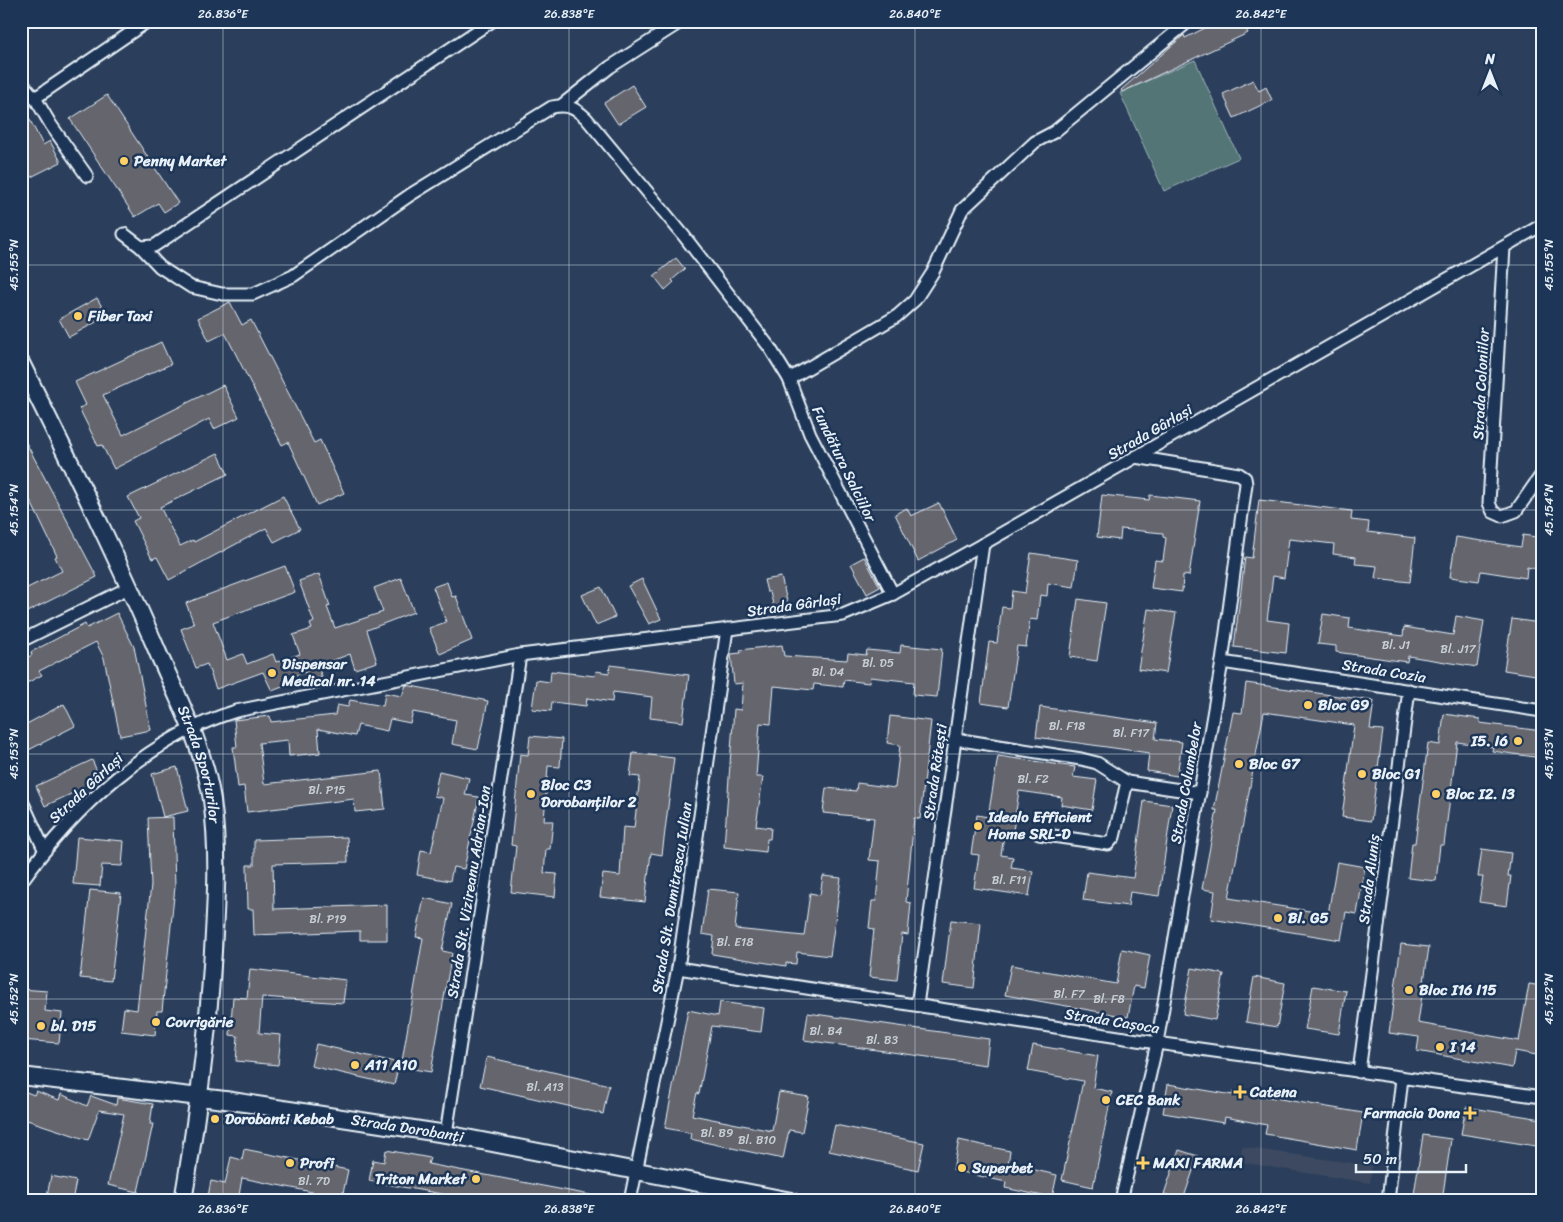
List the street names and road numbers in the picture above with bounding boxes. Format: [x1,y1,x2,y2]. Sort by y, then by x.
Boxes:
street label: Strada Coloniilor [1465,327,1497,441]
street label: Strada Gârlași [1102,397,1198,467]
street label: Fundătura Salciilor [805,401,884,527]
street label: Strada Gârlași [745,585,844,624]
street label: Strada Cozia [1340,652,1428,691]
street label: Strada Sporturilor [170,701,228,825]
street label: Strada Columbelor [1163,719,1210,846]
street label: Strada Rătești [915,721,955,822]
street label: Strada Gârlași [42,746,130,830]
street label: Strada Slt. Vizireanu Adrian-Ion [439,784,499,1000]
street label: Strada Slt. Dumitrescu Iulian [644,800,700,996]
street label: Strada Aluniș [1351,833,1387,925]
street label: Strada Cașoca [1063,1001,1162,1041]
street label: Strada Dorobanți [349,1107,467,1150]

